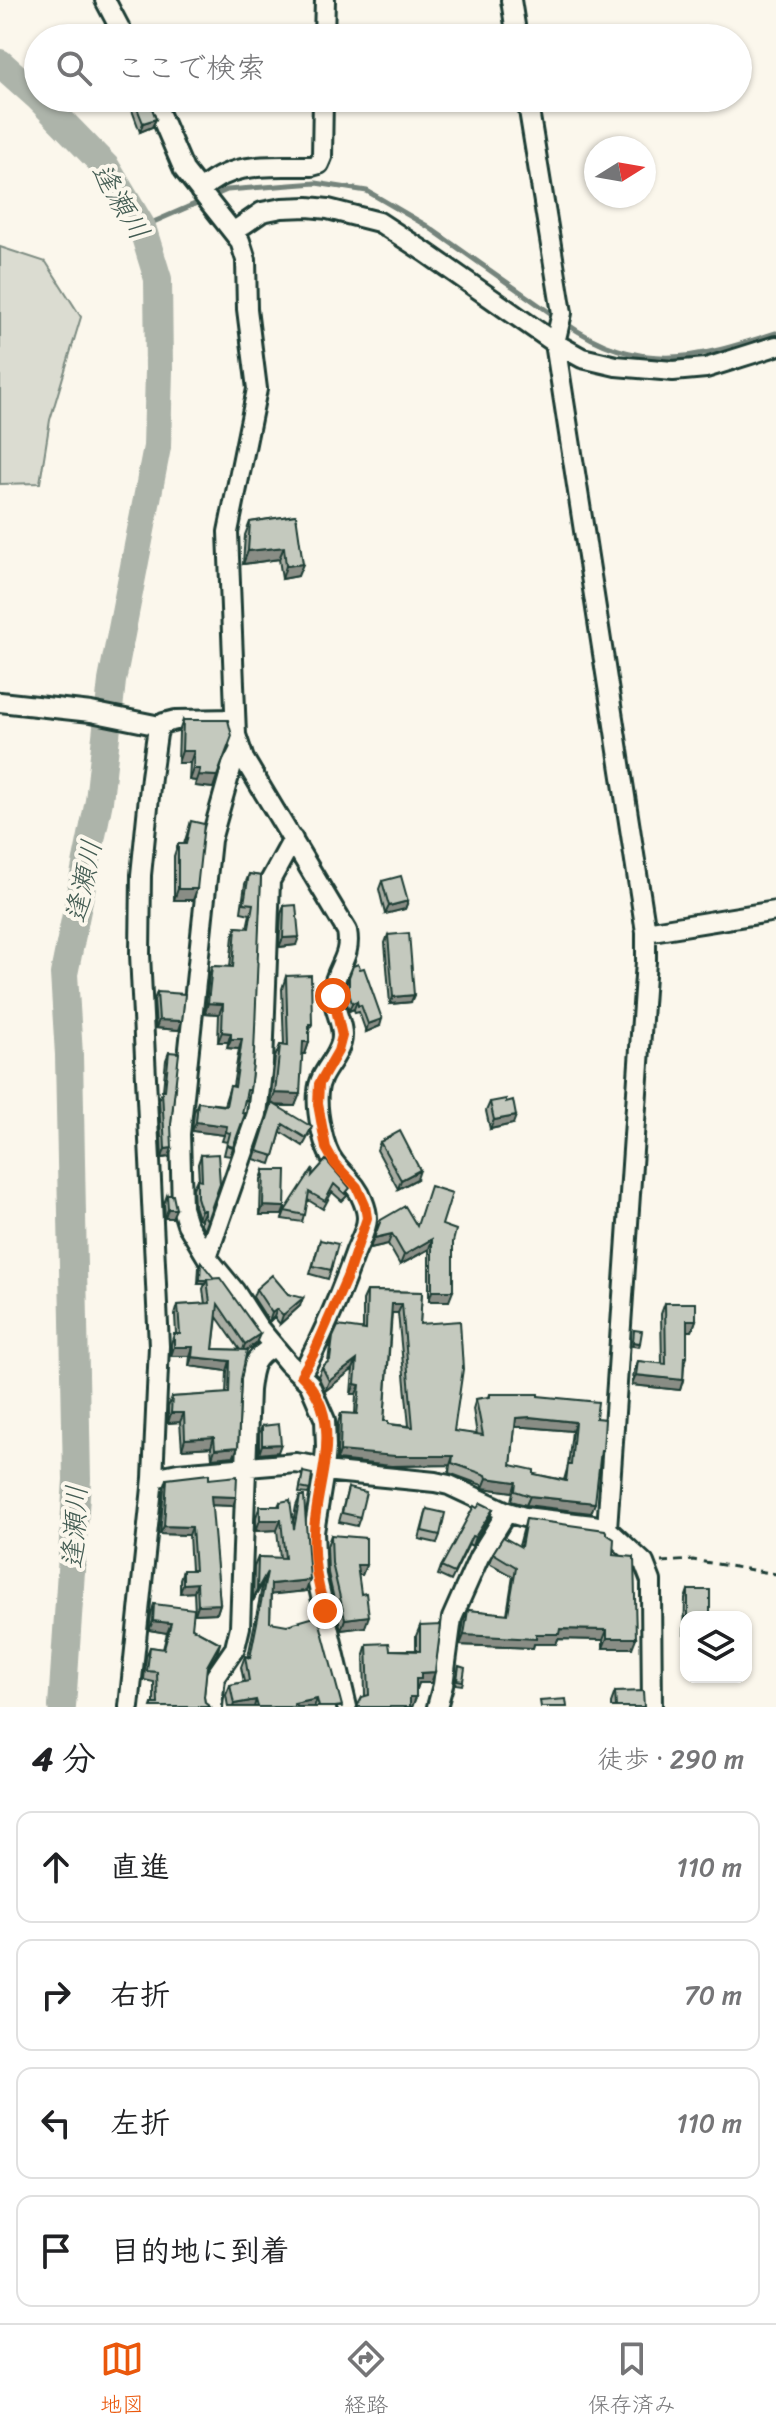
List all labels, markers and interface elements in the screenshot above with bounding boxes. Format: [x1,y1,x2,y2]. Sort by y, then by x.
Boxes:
search box [24,24,752,112]
text: ここで検索 [116,41,266,95]
icon: search [52,46,96,90]
north arrow [584,136,656,208]
water label: 逢瀬川 [78,153,163,250]
water label: 逢瀬川 [51,835,116,927]
route start [315,978,351,1014]
water label: 逢瀬川 [48,1484,101,1570]
route end [307,1593,343,1629]
map controls [680,1611,752,1683]
button: layers [680,1611,752,1683]
text: 4 分 [32,1729,96,1789]
text: 徒歩 · 290 m [597,1736,744,1782]
text: 直進 [110,1840,170,1894]
text: 110 m [677,1844,742,1890]
icon: ahead [34,1845,78,1889]
text: 右折 [110,1968,170,2022]
text: 70 m [684,1972,742,2018]
icon: right [34,1973,78,2017]
text: 左折 [110,2096,170,2150]
text: 110 m [677,2100,742,2146]
icon: left [34,2101,78,2145]
text: 目的地に到着 [110,2224,290,2278]
icon: arrive [34,2229,78,2273]
tab: 地図 [100,2337,144,2424]
tab: 経路 [344,2337,388,2424]
tab: 保存済み [588,2337,676,2424]

